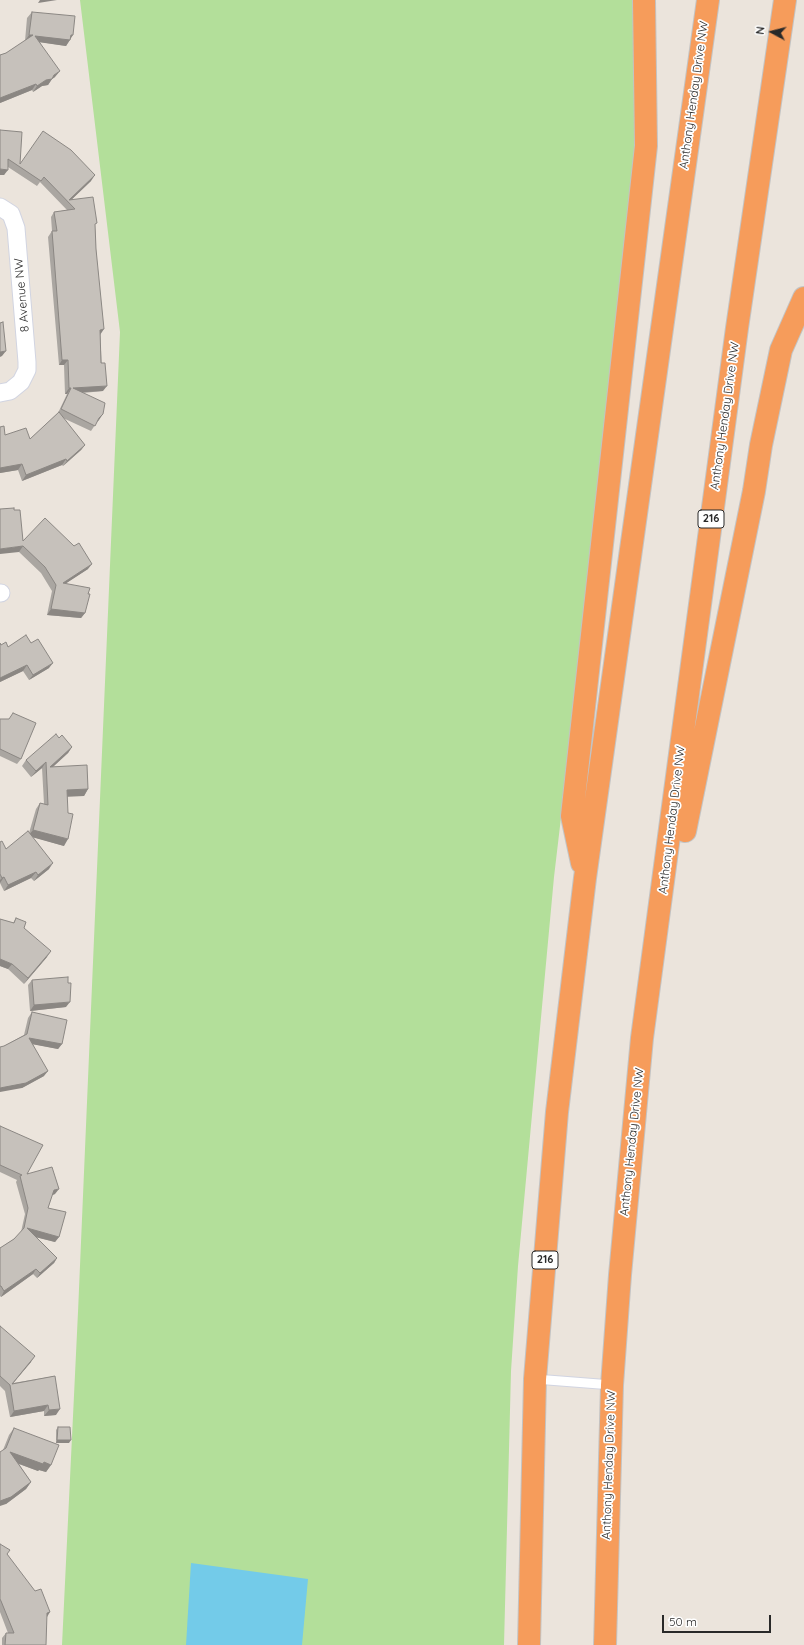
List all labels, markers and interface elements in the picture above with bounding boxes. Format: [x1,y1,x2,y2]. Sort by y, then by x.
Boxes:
north arrow [752,12,792,52]
street label: Anthony Henday Drive NW [676,20,712,170]
text: N [753,26,768,35]
street label: 8 Avenue NW [12,257,32,333]
street label: Anthony Henday Drive NW [707,341,743,491]
road number: 216 [698,510,724,528]
street label: Anthony Henday Drive NW [656,745,688,895]
street label: Anthony Henday Drive NW [617,1067,647,1217]
road number: 216 [532,1251,558,1269]
street label: Anthony Henday Drive NW [599,1390,619,1540]
scale bar [664,1607,773,1633]
text: 50 m [669,1614,697,1629]

